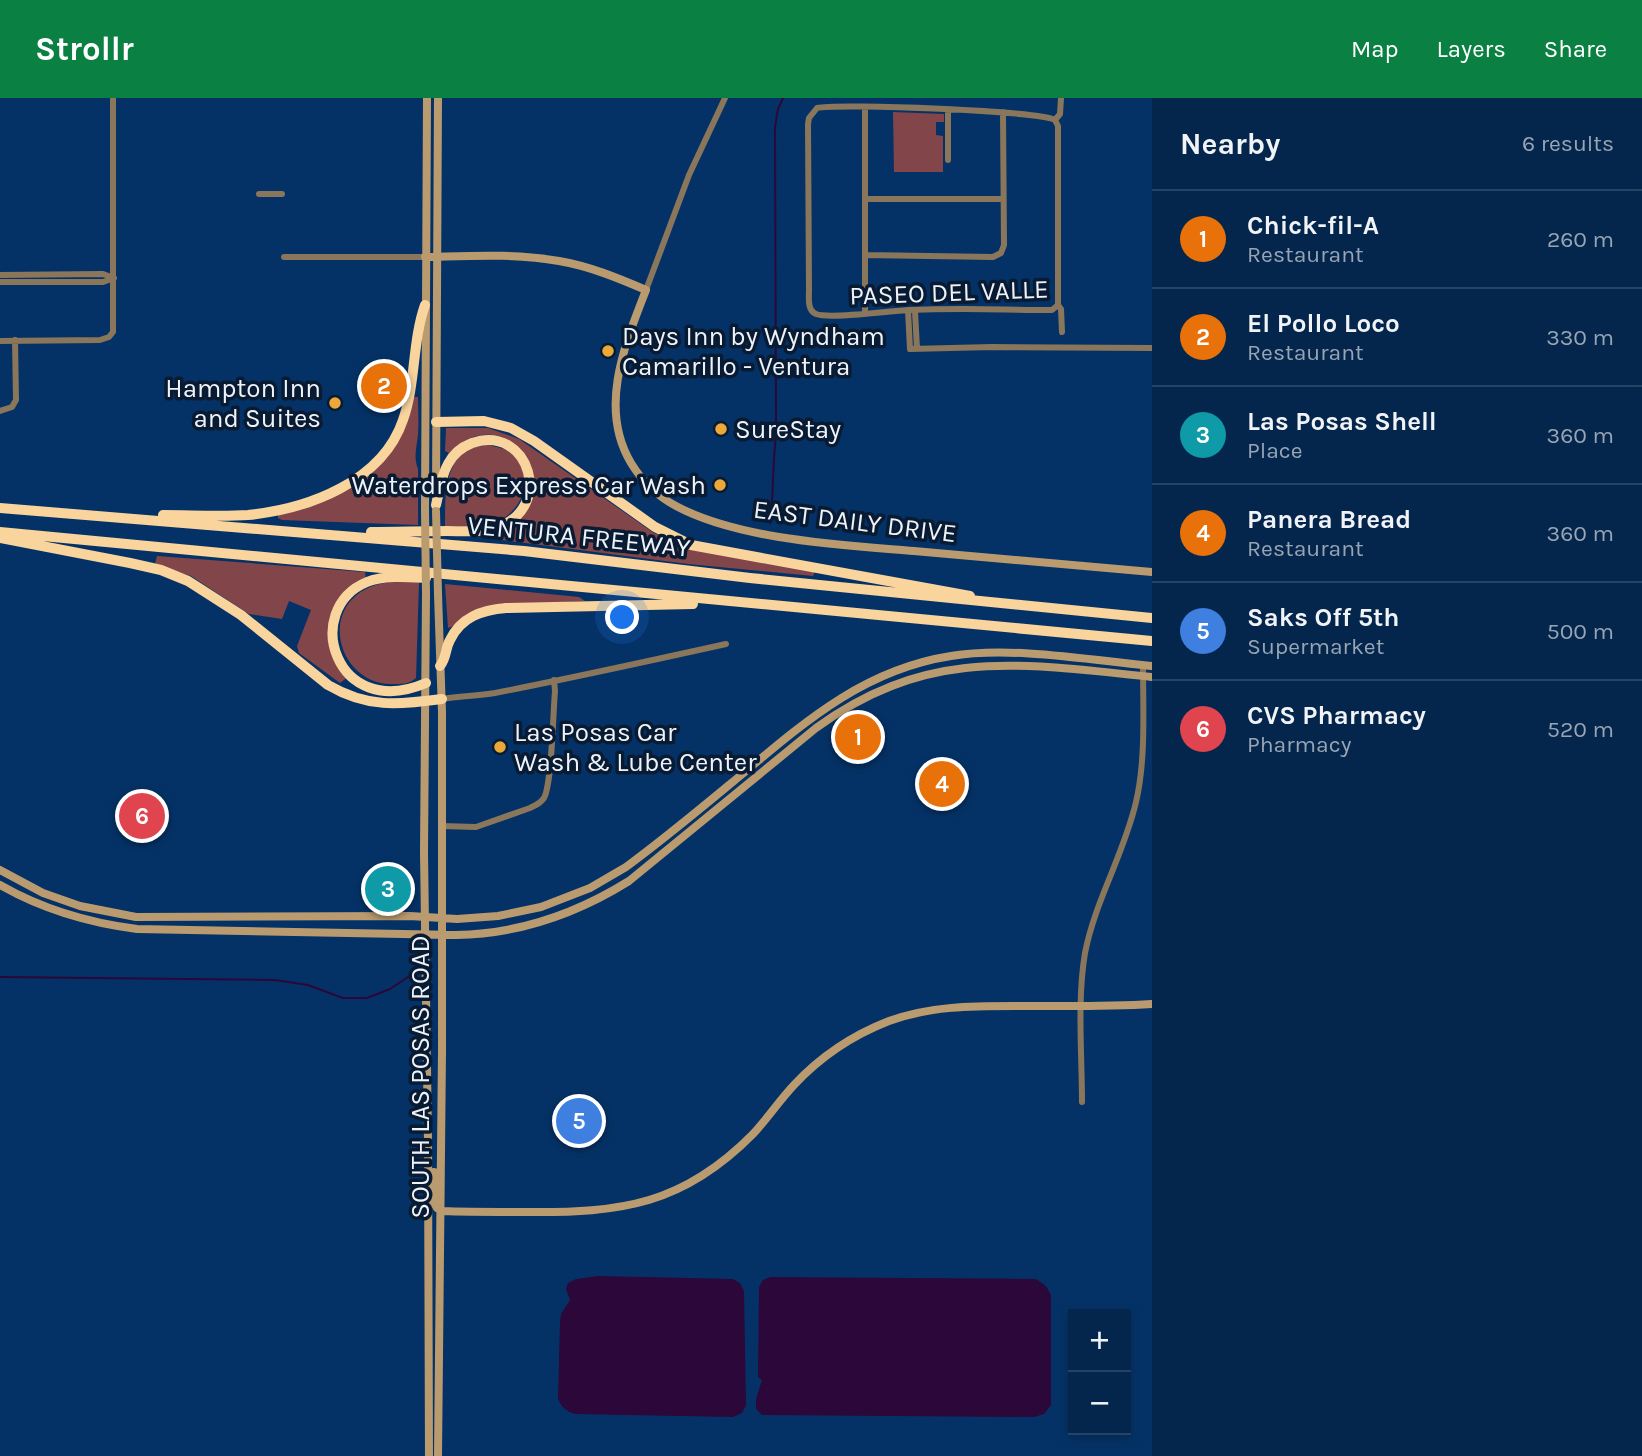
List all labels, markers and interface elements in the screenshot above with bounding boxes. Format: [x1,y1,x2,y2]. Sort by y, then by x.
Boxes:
text: Strollr [35,30,134,68]
text: Map [1351,35,1399,63]
text: Layers [1437,35,1506,63]
text: Share [1544,35,1607,63]
text: Nearby [1180,126,1280,162]
text: 6 results [1522,130,1614,157]
text: Chick-fil-A [1247,210,1379,241]
text: 1 [1199,226,1207,253]
text: 260 m [1547,226,1614,253]
text: Restaurant [1247,241,1364,268]
street label: PASEO DEL VALLE [849,274,1049,311]
text: El Pollo Loco [1247,308,1400,339]
place label: Days Inn by Wyndham Camarillo - Ventura [622,321,885,382]
text: 2 [1196,324,1210,351]
text: 330 m [1546,324,1614,351]
text: Restaurant [1247,339,1364,366]
marker: Days Inn by Wyndham Camarillo - Ventura [600,343,616,359]
pin: 2 [361,360,407,412]
place label: Hampton Inn and Suites [165,373,321,434]
marker: Hampton Inn and Suites [327,395,343,411]
text: Las Posas Shell [1247,406,1437,437]
place label: SureStay [735,414,841,445]
marker: SureStay [713,421,729,437]
text: 3 [1196,422,1210,449]
text: 360 m [1547,422,1614,449]
text: Place [1247,437,1303,464]
place label: Waterdrops Express Car Wash [351,470,706,501]
marker: Waterdrops Express Car Wash [712,477,728,493]
street label: EAST DAILY DRIVE [752,494,958,549]
text: Panera Bread [1247,504,1411,535]
street label: VENTURA FREEWAY [466,509,693,564]
text: 4 [1196,520,1210,547]
text: 360 m [1547,520,1614,547]
text: Restaurant [1247,535,1364,562]
your location [605,600,639,634]
text: Saks Off 5th [1247,602,1399,633]
text: 5 [1196,618,1210,645]
text: 500 m [1547,618,1614,645]
text: Supermarket [1247,633,1384,660]
text: CVS Pharmacy [1247,700,1426,731]
pin: 1 [835,711,881,763]
text: 6 [1196,716,1210,743]
text: 520 m [1547,716,1614,743]
place label: Las Posas Car Wash & Lube Center [514,717,757,778]
text: Pharmacy [1247,731,1351,758]
marker: Las Posas Car Wash & Lube Center [492,739,508,755]
pin: 4 [919,758,965,810]
pin: 6 [119,790,165,842]
pin: 3 [365,863,411,915]
street label: SOUTH LAS POSAS ROAD [405,935,436,1219]
pin: 5 [556,1095,602,1147]
map controls [1068,1309,1131,1435]
button: + [1068,1309,1131,1372]
button: − [1068,1372,1131,1435]

